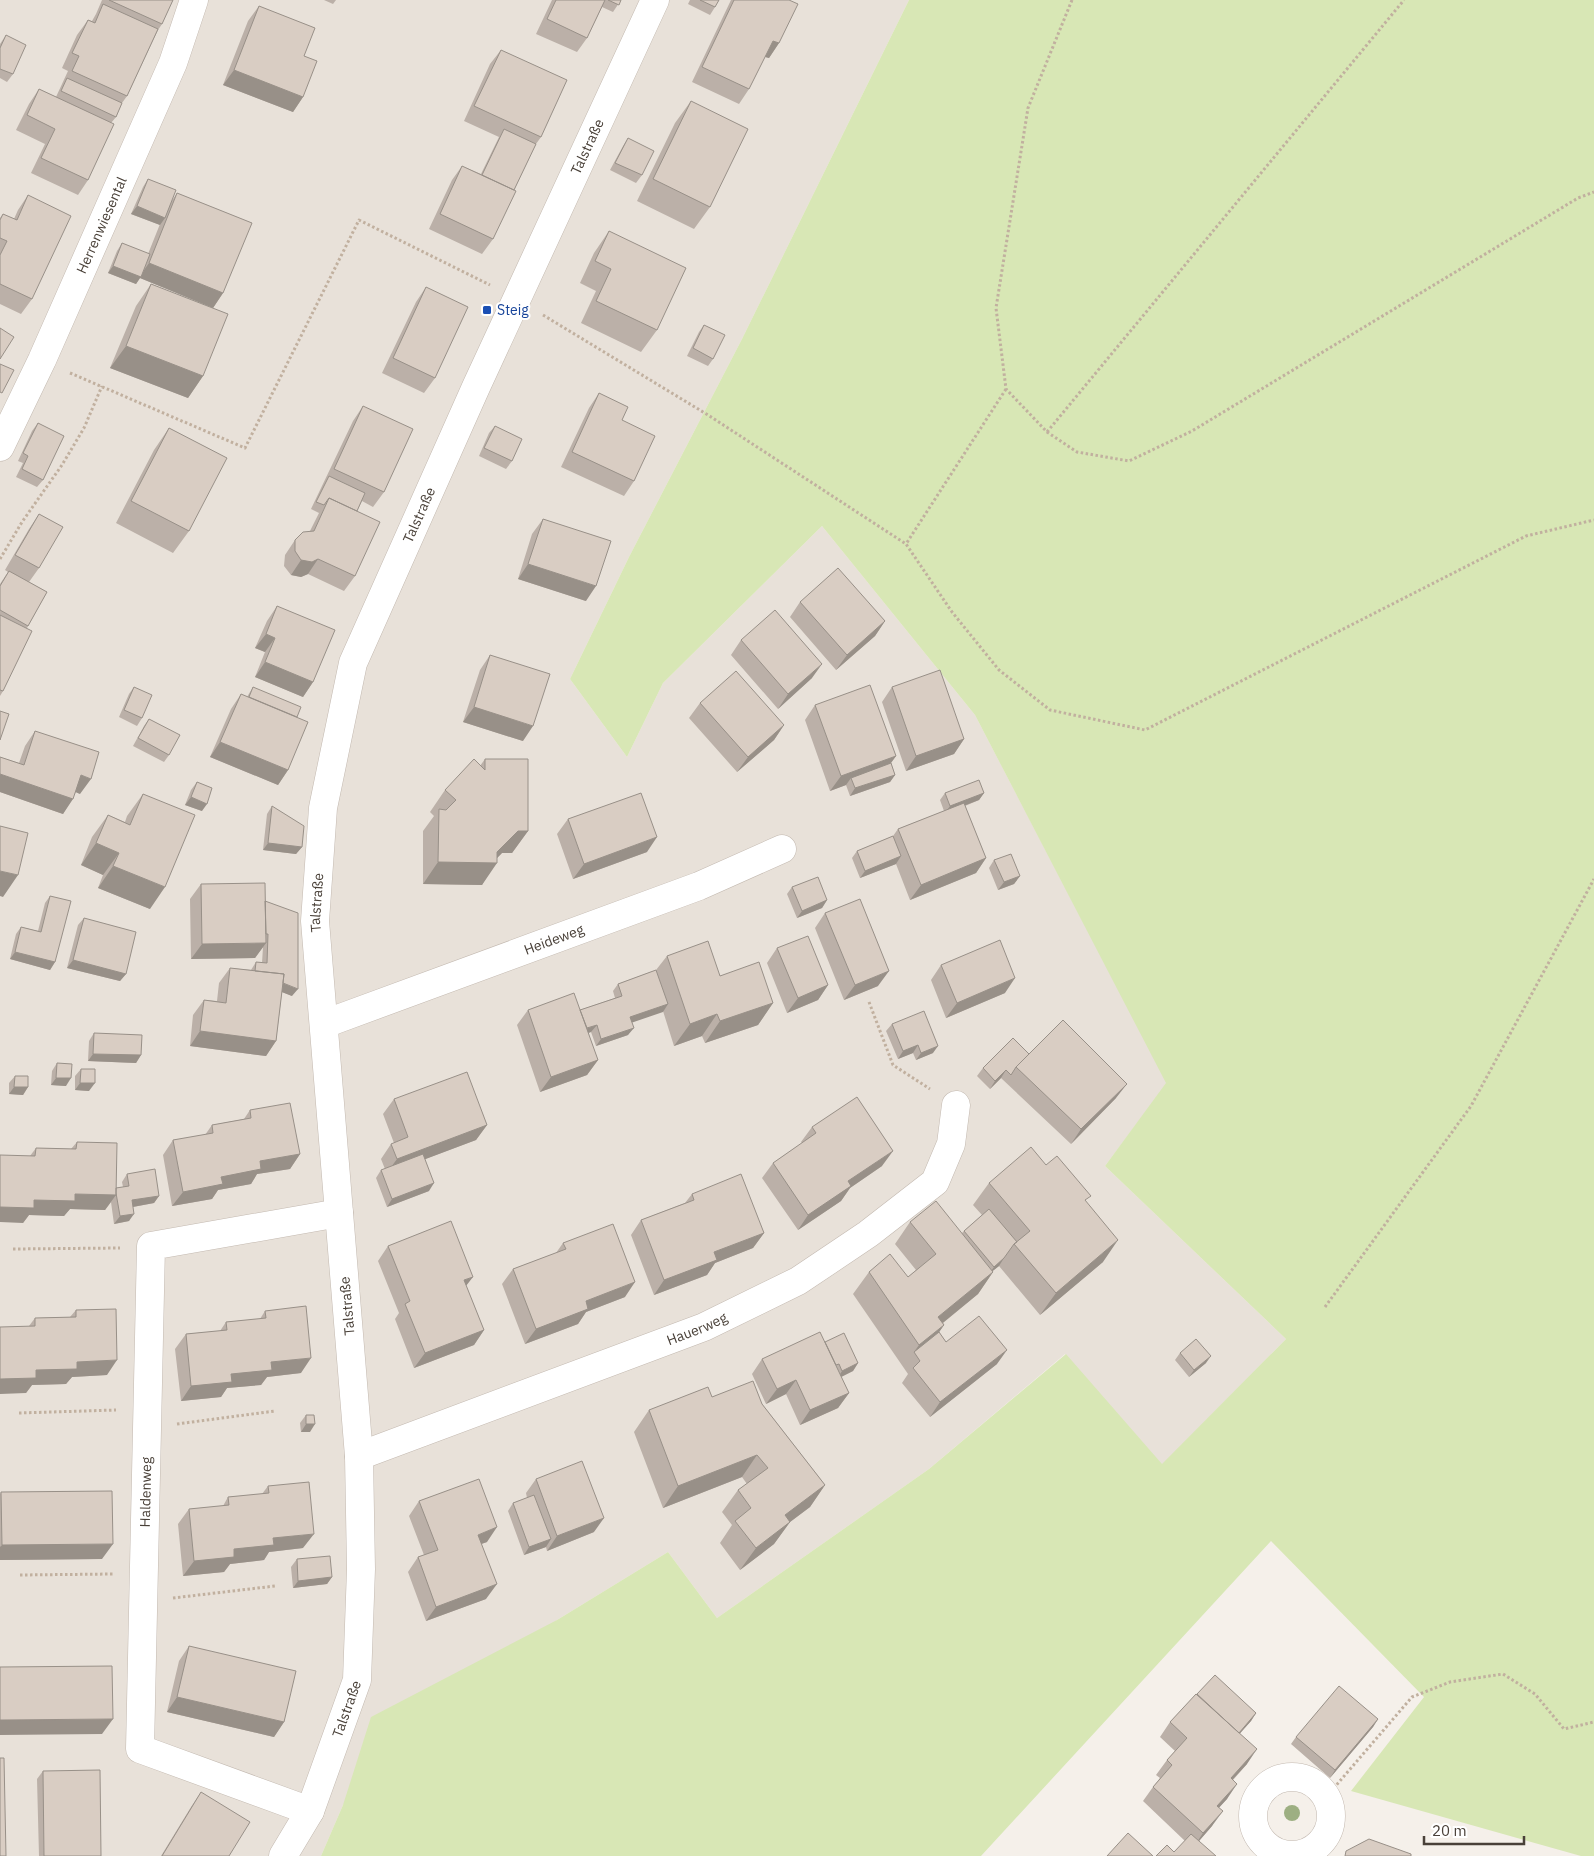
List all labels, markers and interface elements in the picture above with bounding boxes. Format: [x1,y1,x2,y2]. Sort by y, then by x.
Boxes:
street label: Talstraße [567,116,608,177]
street label: Herrenwiesental [72,174,131,276]
place label: Steig [497,301,529,319]
marker: Steig [481,304,493,316]
street label: Talstraße [399,484,439,546]
street label: Talstraße [306,872,327,933]
street label: Heideweg [521,920,587,959]
street label: Talstraße [335,1275,359,1336]
street label: Hauerweg [664,1308,731,1349]
street label: Haldenweg [136,1456,155,1528]
street label: Talstraße [328,1678,365,1740]
scale bar [1424,1814,1524,1846]
text: 20 m [1432,1821,1467,1840]

